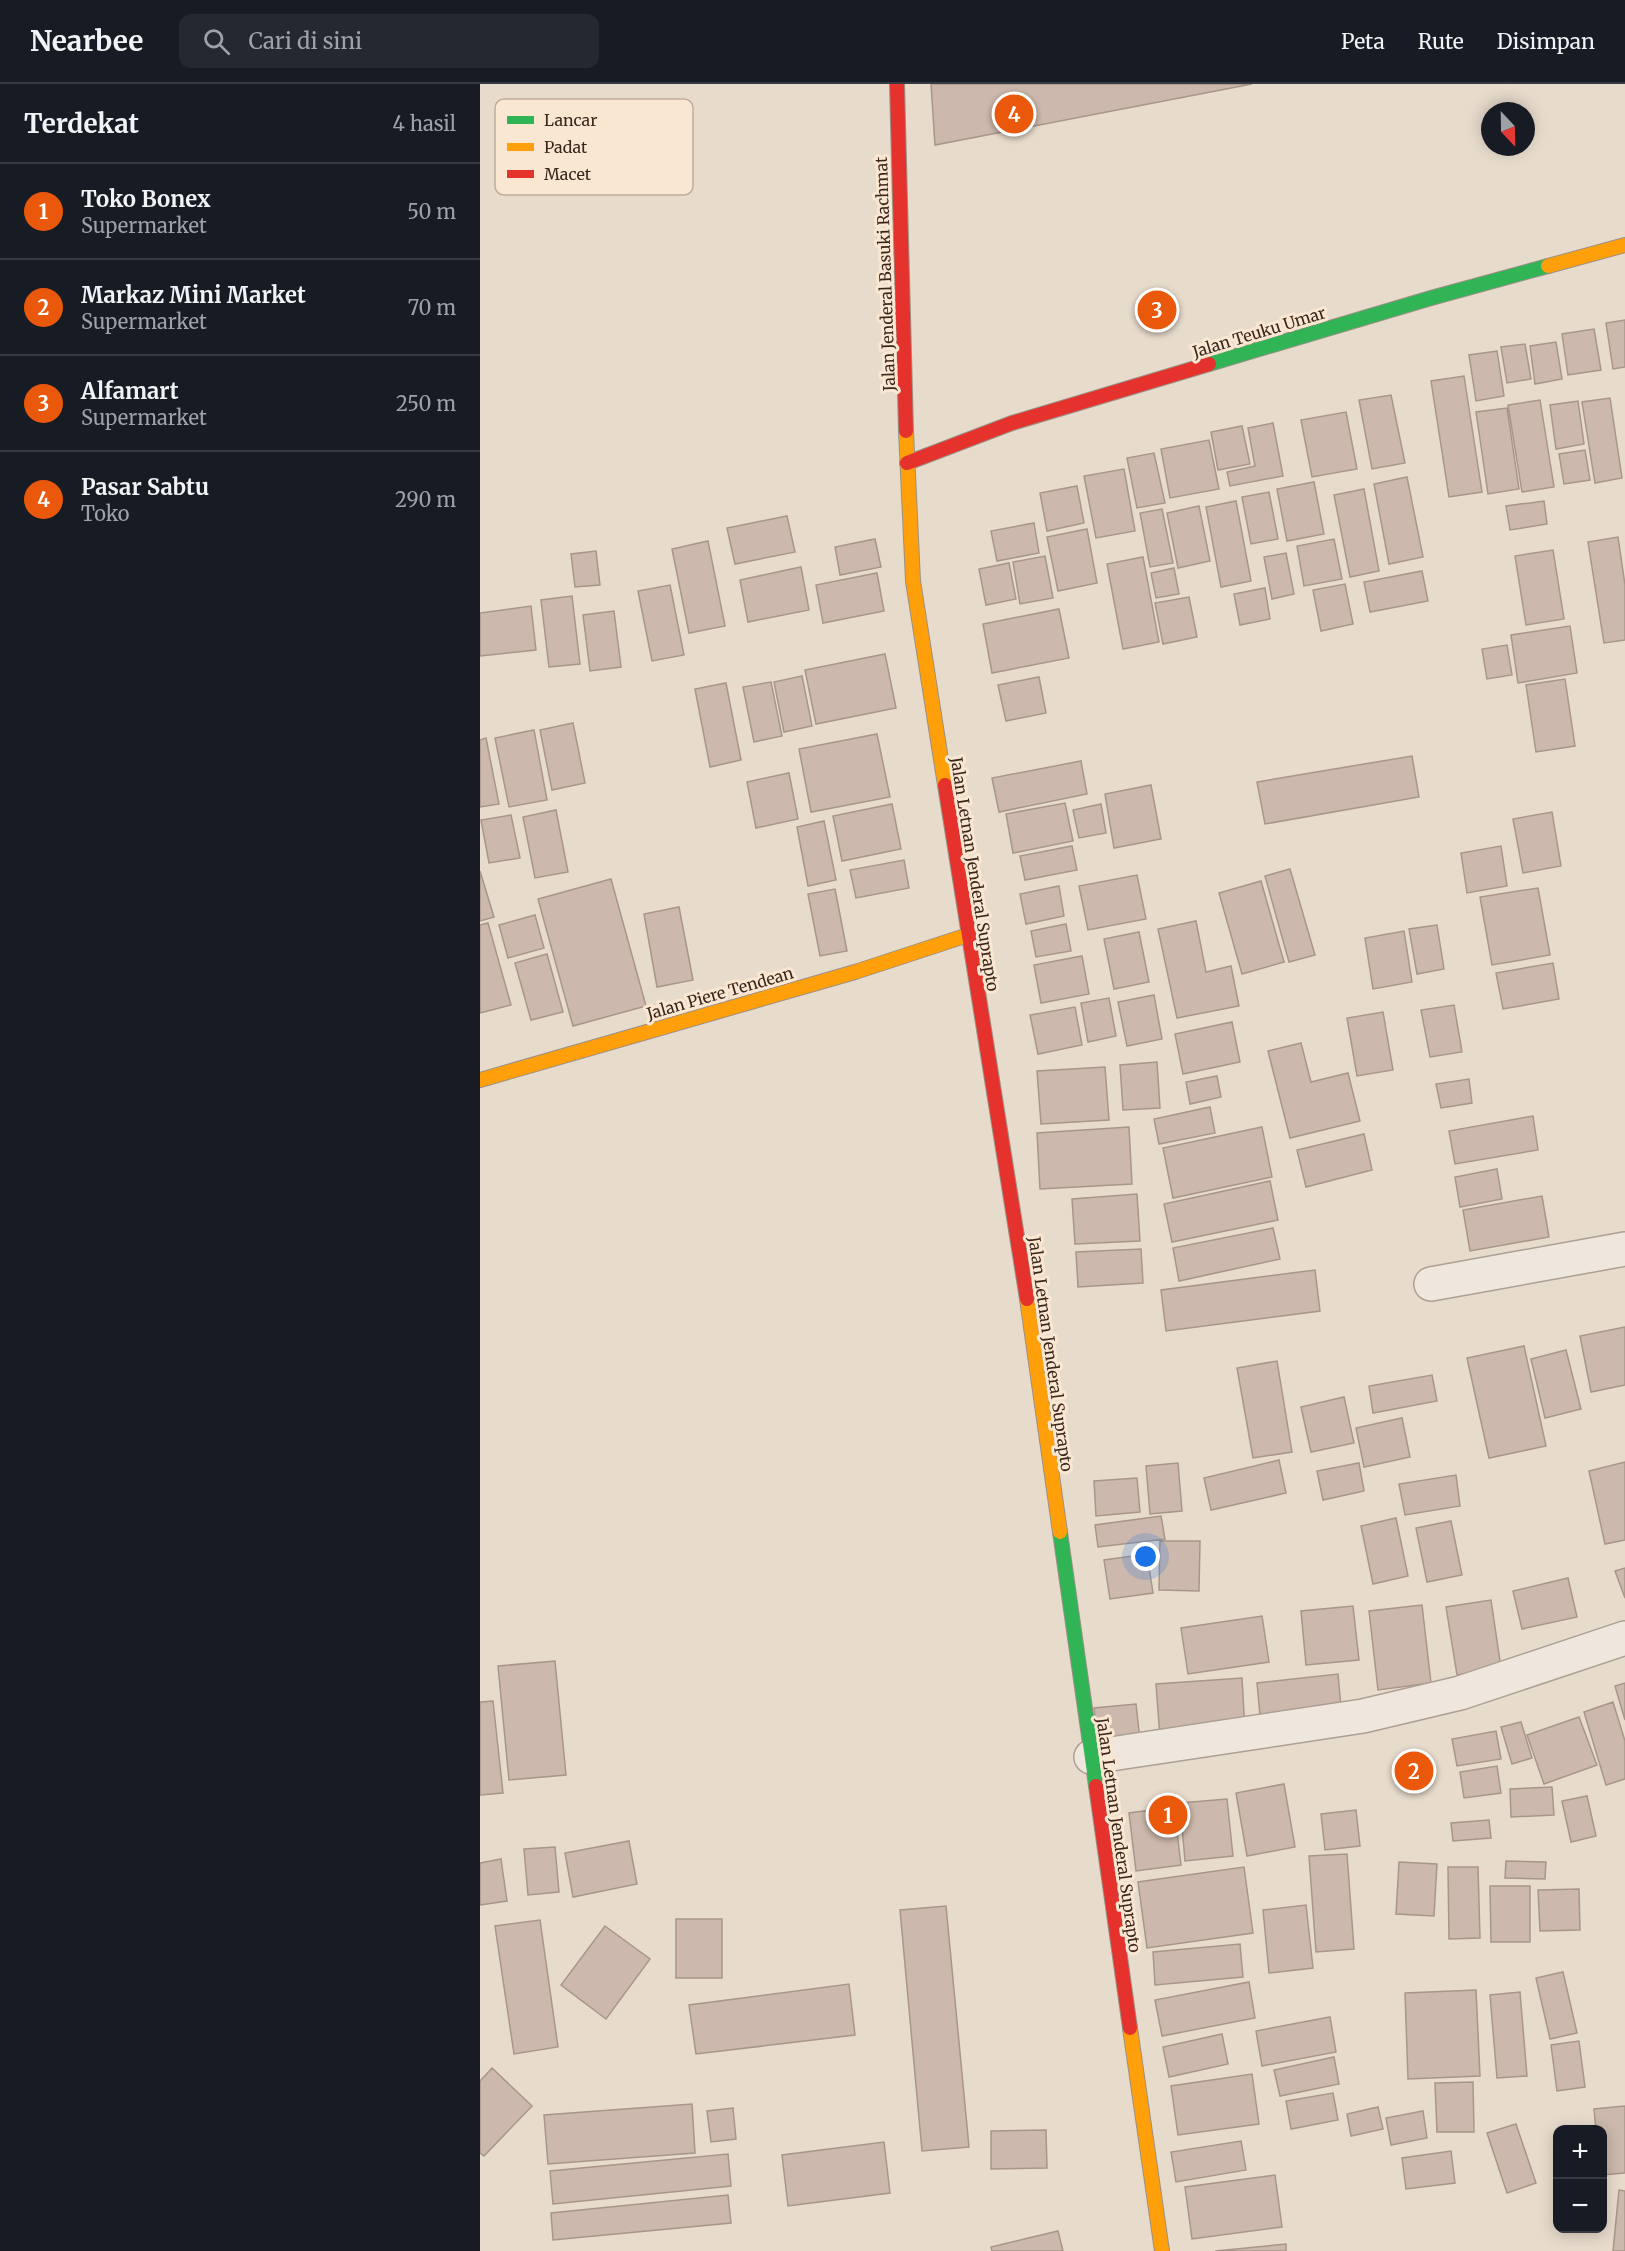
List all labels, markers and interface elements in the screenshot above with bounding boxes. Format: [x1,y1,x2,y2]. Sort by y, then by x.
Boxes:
search box [179,14,599,68]
text: Nearbee [30,23,143,59]
icon: search [200,25,233,58]
text: Cari di sini [248,27,362,55]
text: Peta [1341,28,1385,55]
text: Rute [1418,28,1464,55]
text: Disimpan [1497,28,1595,55]
pin: 4 [994,92,1034,136]
legend [495,99,693,195]
north arrow [1481,102,1535,156]
text: Terdekat [24,107,139,140]
text: Lancar [544,110,597,130]
text: 4 hasil [393,111,456,136]
text: Padat [544,137,588,157]
street label: Jalan Jenderal Basuki Rachmat [871,156,899,393]
text: Macet [544,164,592,184]
text: Toko Bonex [81,185,211,213]
text: 1 [39,199,48,224]
text: 50 m [407,199,456,224]
text: Supermarket [81,213,207,238]
text: Markaz Mini Market [81,281,306,309]
pin: 3 [1138,288,1176,332]
text: 2 [38,295,49,320]
text: 70 m [408,295,456,320]
street label: Jalan Teuku Umar [1189,302,1328,362]
text: Supermarket [81,309,207,334]
text: Alfamart [81,377,179,405]
text: 3 [38,391,49,416]
text: 250 m [396,391,456,416]
text: Supermarket [81,405,207,430]
text: Pasar Sabtu [81,473,209,501]
text: 4 [37,487,50,512]
text: 290 m [395,487,456,512]
text: Toko [81,501,130,526]
street label: Jalan Letnan Jenderal Suprapto [946,754,1003,993]
street label: Jalan Piere Tendean [643,962,796,1024]
street label: Jalan Letnan Jenderal Suprapto [1024,1234,1077,1473]
your location [1131,1542,1160,1571]
street label: Jalan Letnan Jenderal Suprapto [1092,1715,1145,1954]
pin: 2 [1394,1748,1434,1794]
pin: 1 [1148,1792,1188,1838]
map controls [1553,2125,1607,2233]
button: + [1553,2125,1607,2179]
button: − [1553,2179,1607,2233]

